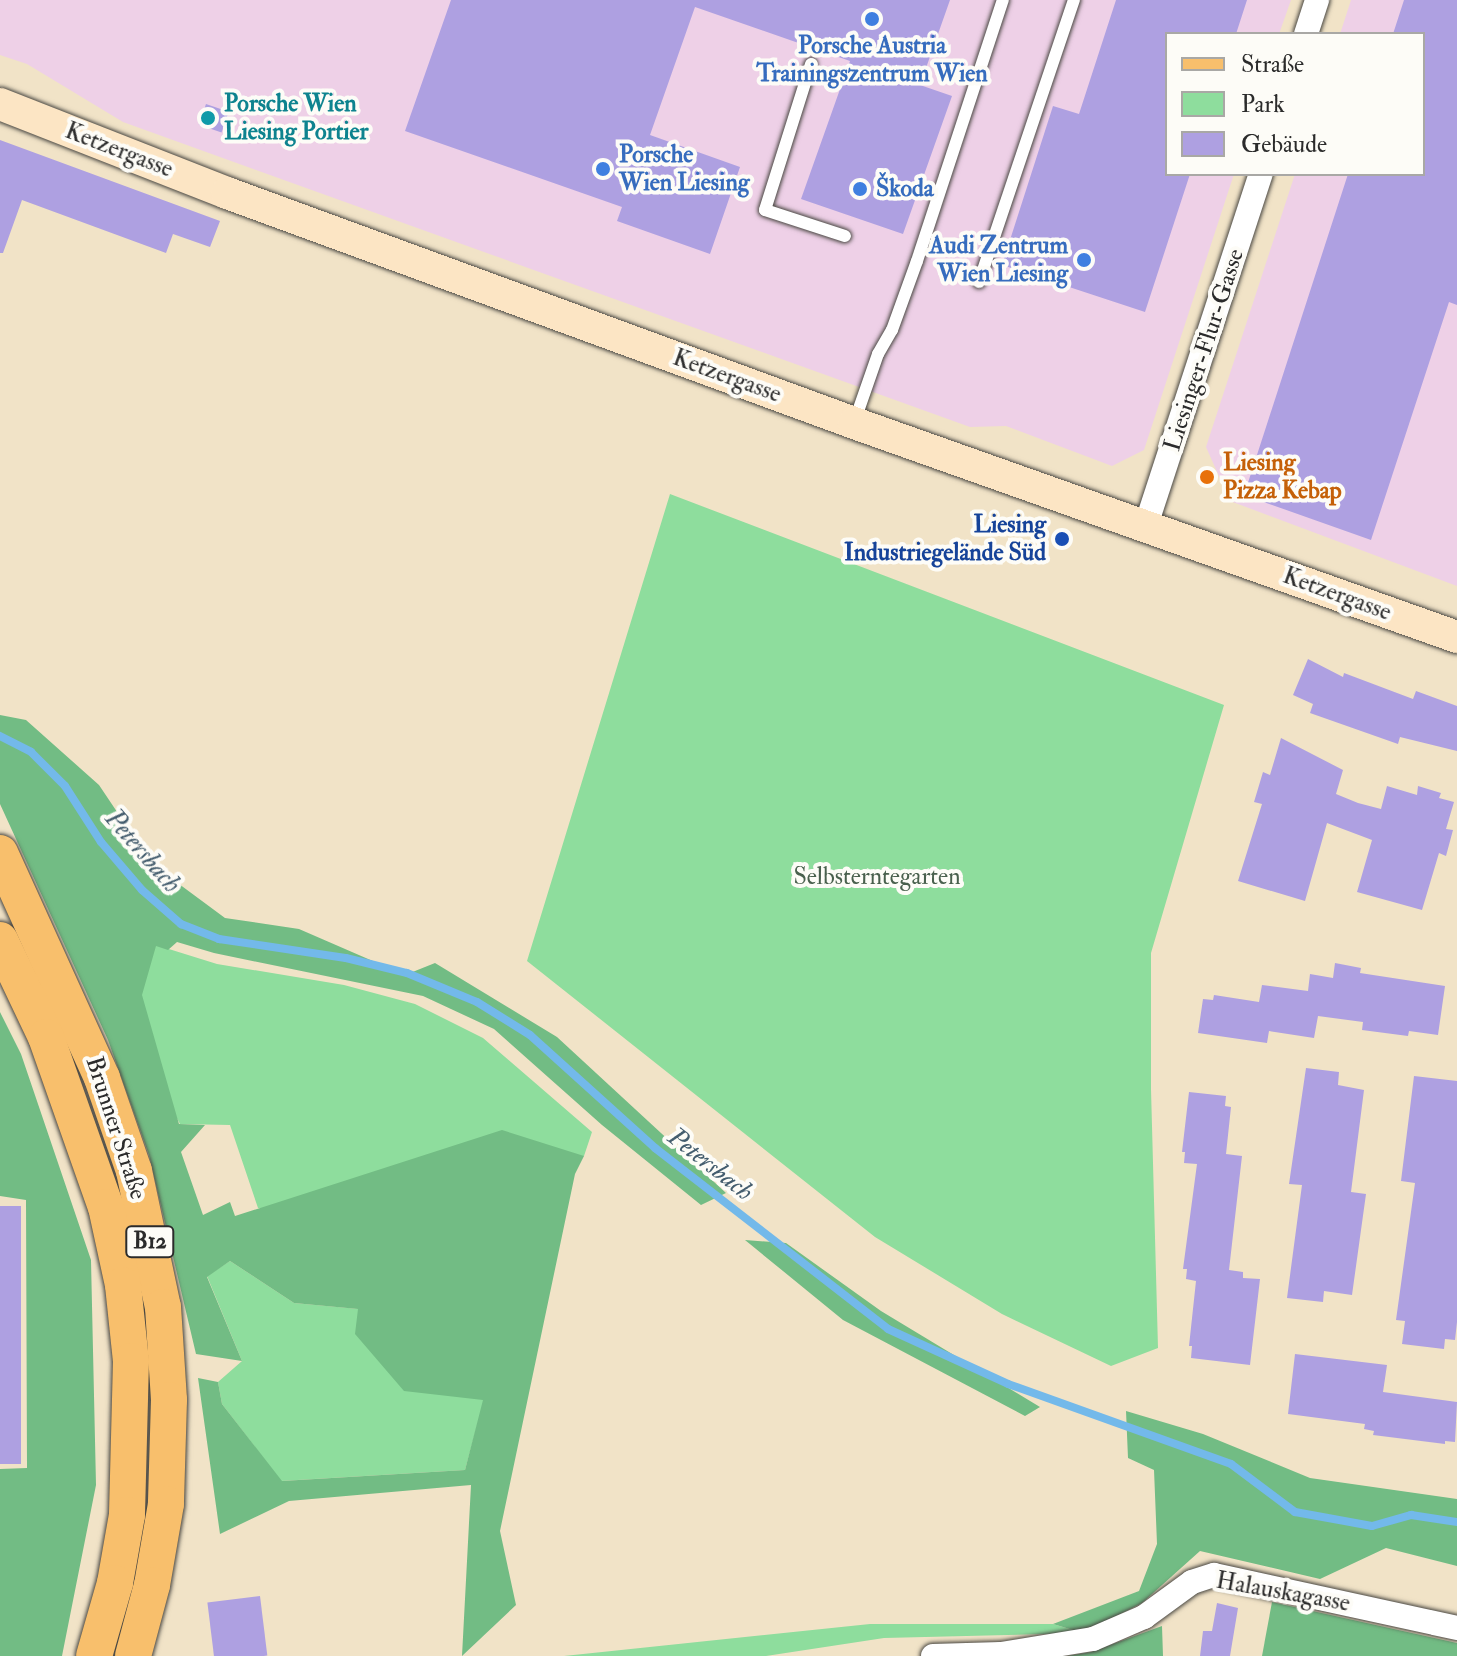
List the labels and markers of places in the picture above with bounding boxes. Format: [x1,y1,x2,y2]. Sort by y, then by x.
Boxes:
marker: Porsche Austria Trainingszentrum Wien [863,10,881,28]
place label: Porsche Austria Trainingszentrum Wien [756,32,988,88]
place label: Porsche Wien Liesing Portier [224,90,368,146]
marker: Porsche Wien Liesing Portier [199,109,217,127]
place label: Porsche Wien Liesing [619,141,750,197]
marker: Porsche Wien Liesing [594,160,612,178]
place label: Škoda [876,175,934,203]
marker: Škoda [851,180,869,198]
place label: Audi Zentrum Wien Liesing [929,232,1068,288]
marker: Audi Zentrum Wien Liesing [1075,251,1093,269]
place label: Liesing Pizza Kebap [1223,449,1342,505]
marker: Liesing Pizza Kebap [1198,468,1216,486]
place label: Liesing Industriegelände Süd [844,511,1046,567]
marker: Liesing Industriegelände Süd [1053,530,1071,548]

